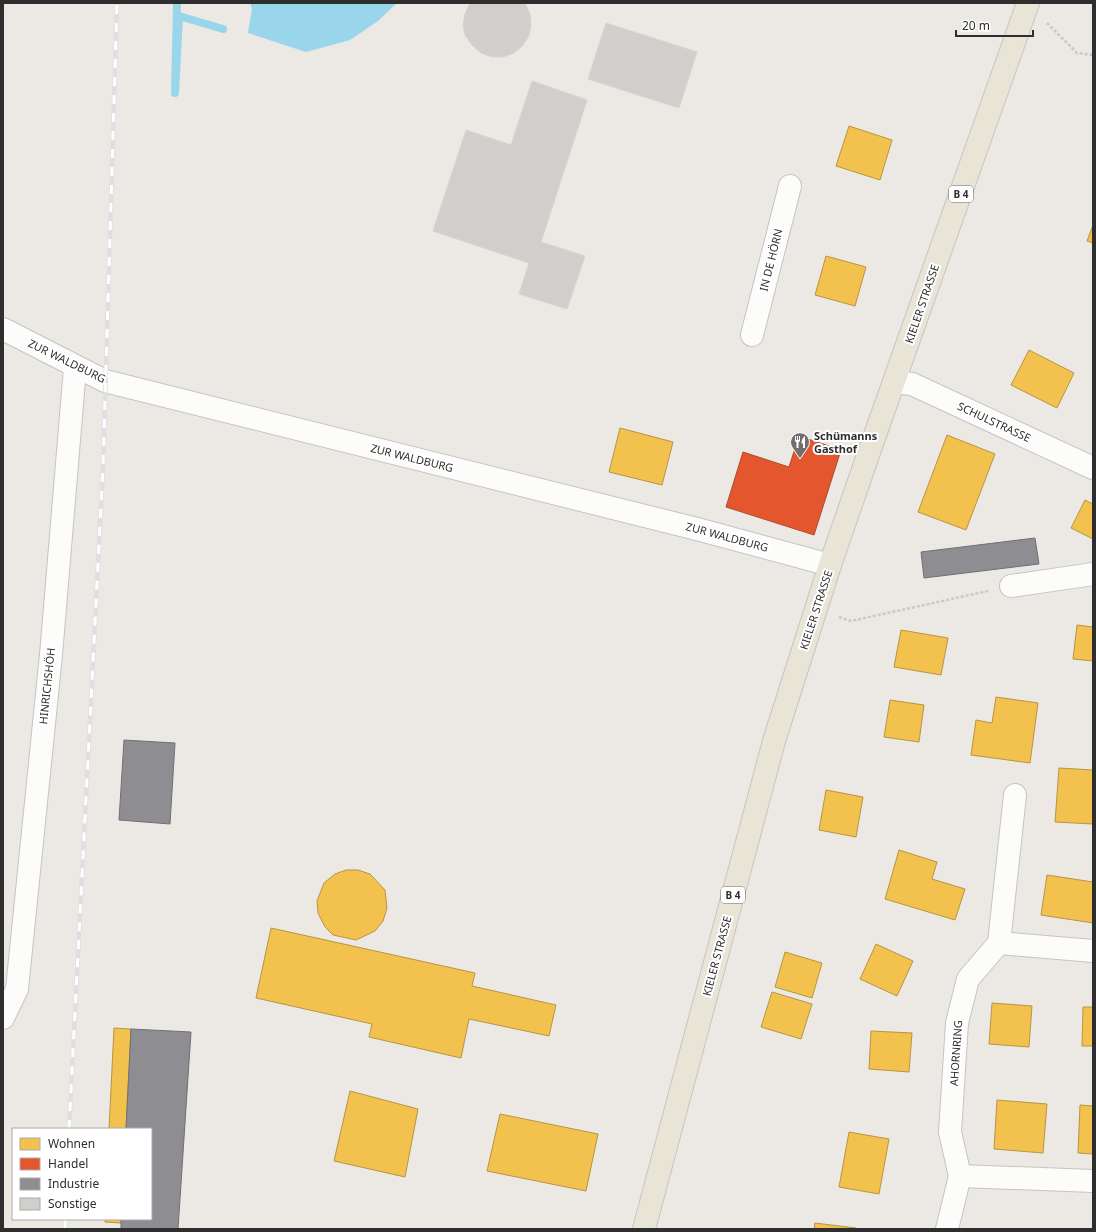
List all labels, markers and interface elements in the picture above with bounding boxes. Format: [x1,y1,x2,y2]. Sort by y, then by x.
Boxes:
scale bar [956,12,1033,38]
text: 20 m [962,17,990,34]
road number: B 4 [949,186,973,202]
street label: IN DE HÖRN [756,227,786,293]
street label: KIELER STRASSE [901,262,942,345]
street label: ZUR WALDBURG [26,335,109,386]
street label: SCHULSTRASSE [955,398,1033,445]
place label: Schümanns Gasthof [814,428,878,456]
restaurant icon: Schümanns Gasthof [789,431,811,459]
street label: ZUR WALDBURG [369,440,455,475]
street label: ZUR WALDBURG [684,518,770,555]
street label: KIELER STRASSE [796,568,835,651]
street label: HINRICHSHÖH [35,647,58,725]
road number: B 4 [721,887,745,903]
street label: KIELER STRASSE [699,914,734,998]
street label: AHORNRING [946,1020,965,1086]
legend [12,1128,152,1220]
text: Wohnen [48,1135,95,1152]
text: Handel [48,1155,88,1172]
text: Industrie [48,1175,99,1192]
text: Sonstige [48,1195,97,1212]

